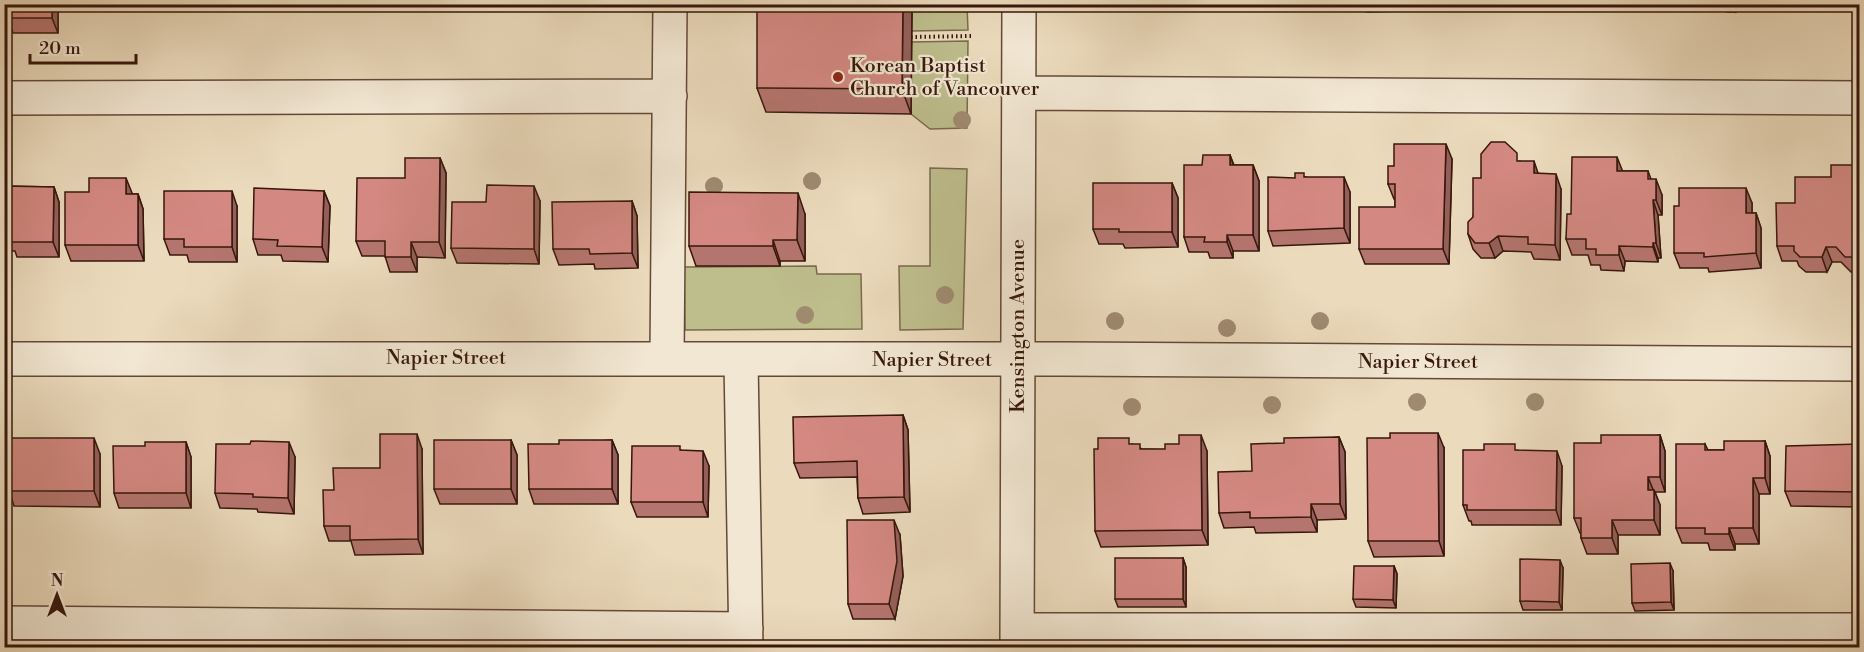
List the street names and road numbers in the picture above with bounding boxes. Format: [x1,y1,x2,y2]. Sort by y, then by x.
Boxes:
street label: Kensington Avenue [1006,239,1031,413]
street label: Napier Street [386,346,506,371]
street label: Napier Street [872,348,992,373]
street label: Napier Street [1358,350,1478,375]

